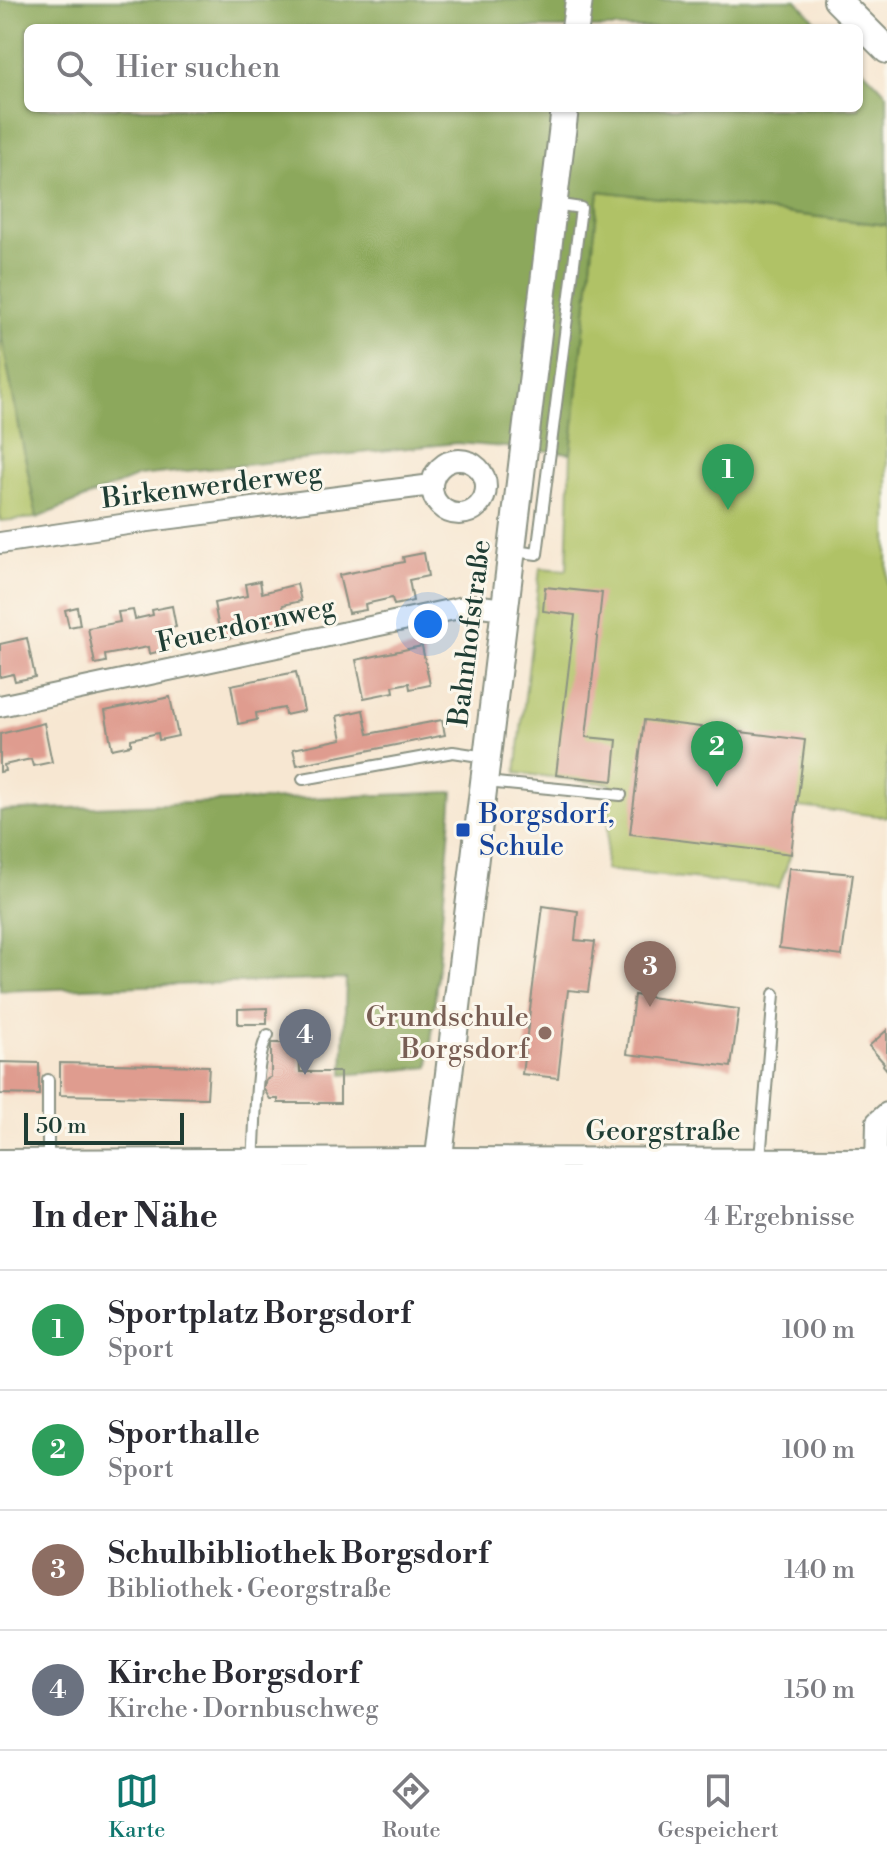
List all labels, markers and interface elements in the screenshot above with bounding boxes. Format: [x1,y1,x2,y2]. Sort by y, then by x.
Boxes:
search box [24,24,863,112]
icon: search [52,46,96,90]
text: Hier suchen [116,49,280,87]
pin: 1 [702,444,754,510]
street label: Birkenwerderweg [99,455,325,517]
street label: Bahnhofstraße [441,538,499,729]
street label: Feuerdornweg [154,589,339,661]
your location [408,604,448,644]
pin: 2 [691,721,743,787]
place label: Borgsdorf, Schule [478,797,615,864]
marker: Borgsdorf, Schule [454,821,472,839]
pin: 3 [624,941,676,1007]
place label: Grundschule Borgsdorf [366,1000,531,1067]
pin: 4 [279,1009,331,1075]
marker: Grundschule Borgsdorf [536,1024,554,1042]
scale bar [24,1109,184,1145]
text: 50 m [36,1113,87,1140]
street label: Georgstraße [585,1114,741,1149]
text: In der Nähe [32,1196,218,1238]
text: 4 Ergebnisse [704,1201,855,1233]
text: Sportplatz Borgsdorf [108,1295,411,1333]
text: 1 [52,1314,64,1346]
text: 100 m [782,1314,855,1346]
text: Sport [108,1333,174,1365]
text: Sporthalle [108,1415,260,1453]
text: 2 [50,1434,66,1466]
text: 100 m [782,1434,855,1466]
text: Sport [108,1453,174,1485]
text: Schulbibliothek Borgsdorf [108,1535,489,1573]
text: 3 [50,1554,66,1586]
text: 140 m [784,1554,855,1586]
text: Bibliothek · Georgstraße [108,1573,391,1605]
text: Kirche Borgsdorf [108,1655,359,1693]
text: 4 [49,1674,67,1706]
text: 150 m [784,1674,855,1706]
text: Kirche · Dornbuschweg [108,1693,379,1725]
tab: Karte [108,1769,165,1844]
tab: Route [382,1769,441,1844]
tab: Gespeichert [657,1769,779,1844]

